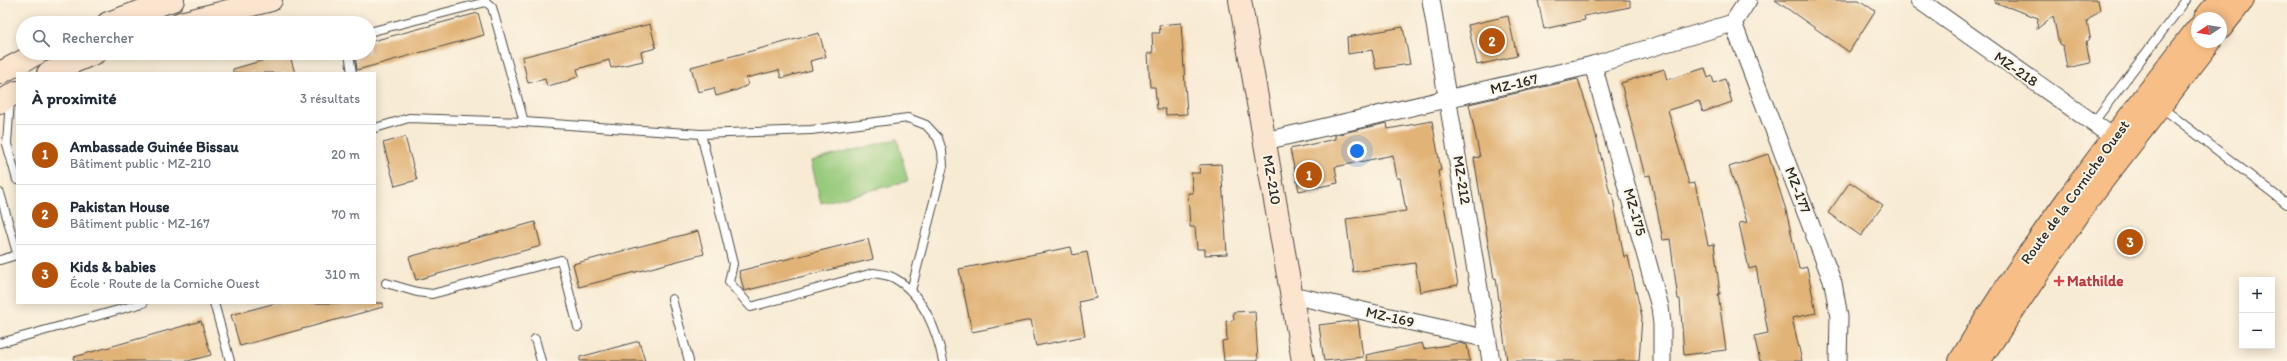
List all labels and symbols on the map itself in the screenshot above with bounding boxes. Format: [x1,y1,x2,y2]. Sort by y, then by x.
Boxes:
north arrow [2191,12,2227,48]
pin: 2 [1479,26,1505,56]
street label: MZ-218 [1991,47,2041,91]
street label: MZ-167 [1488,70,1540,98]
street label: Route de la Corniche Ouest [2017,116,2134,268]
your location [1347,141,1367,161]
street label: MZ-210 [1259,154,1285,206]
street label: MZ-212 [1449,154,1475,206]
pin: 1 [1296,160,1322,190]
street label: MZ-177 [1781,164,1815,216]
street label: MZ-175 [1620,186,1650,238]
pin: 3 [2117,227,2143,257]
place label: Mathilde [2067,272,2123,290]
marker: Mathilde [2054,276,2064,286]
street label: MZ-169 [1364,303,1416,331]

